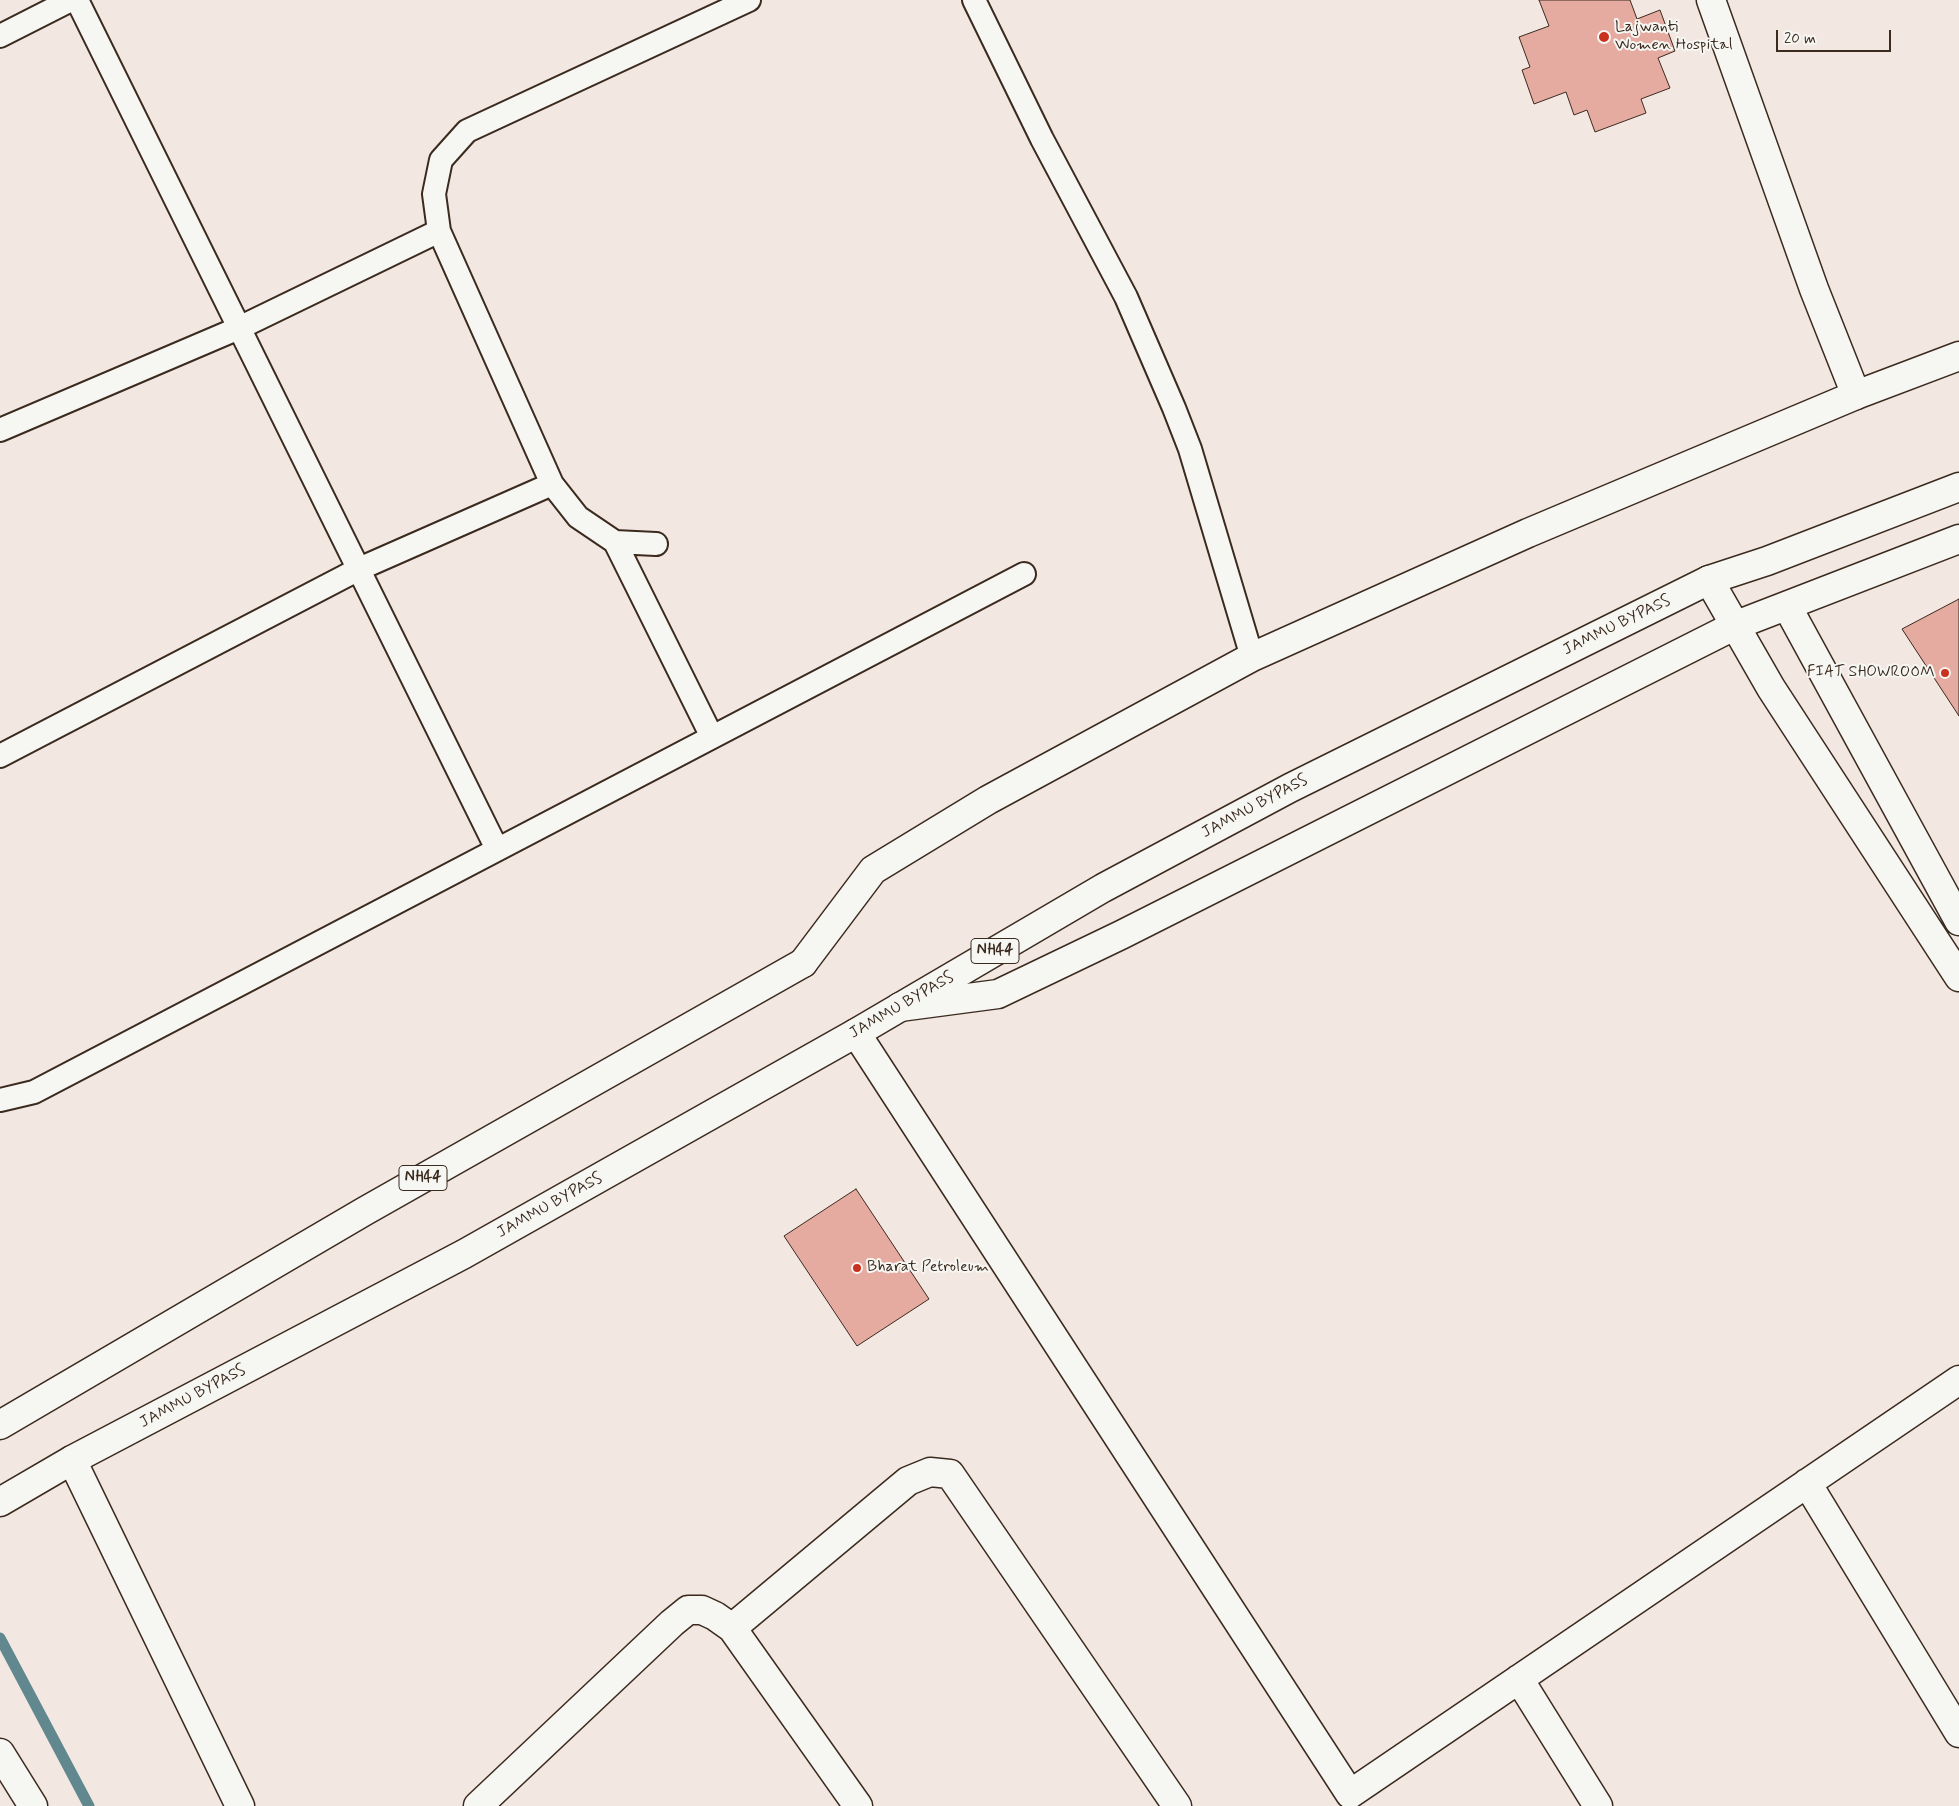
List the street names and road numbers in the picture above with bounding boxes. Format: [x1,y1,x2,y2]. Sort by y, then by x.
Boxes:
street label: JAMMU BYPASS [1560,592,1674,660]
street label: JAMMU BYPASS [1199,771,1311,843]
road number: NH44 [971,938,1019,964]
street label: JAMMU BYPASS [846,968,958,1044]
road number: NH44 [399,1166,447,1190]
street label: JAMMU BYPASS [494,1169,606,1243]
street label: JAMMU BYPASS [137,1361,249,1433]

